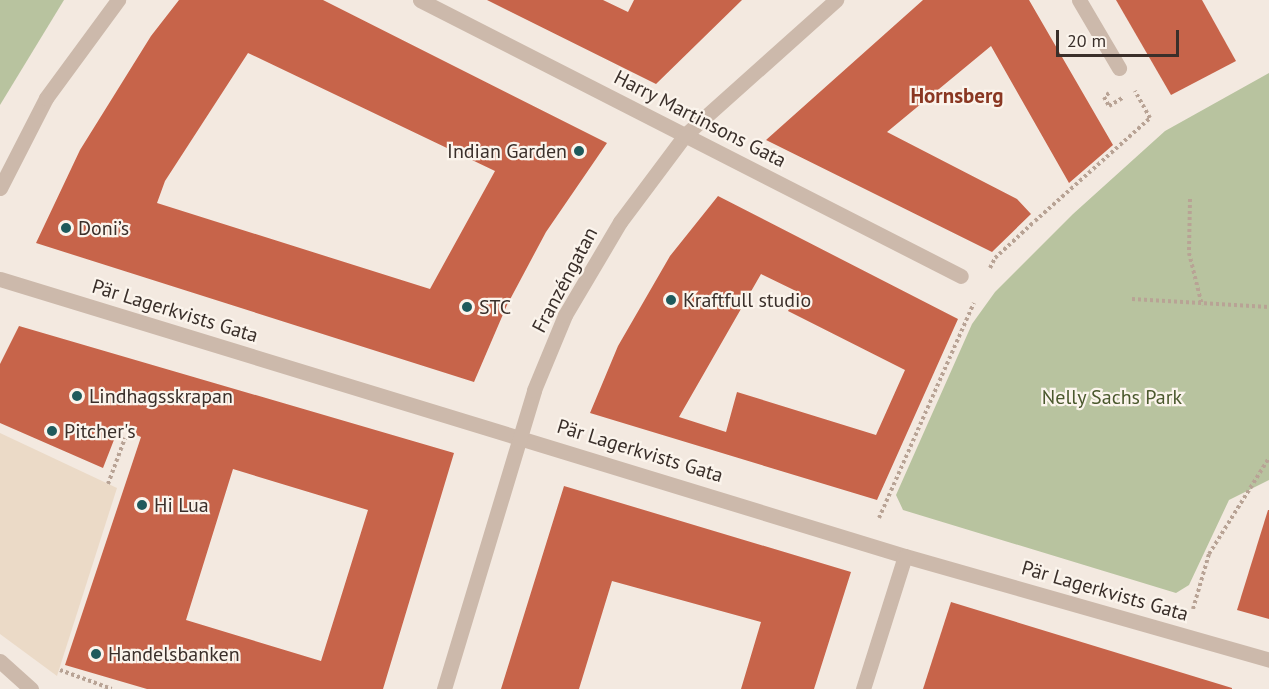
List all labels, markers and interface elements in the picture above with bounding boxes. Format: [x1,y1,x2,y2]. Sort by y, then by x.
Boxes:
scale bar [1059,18,1182,56]
text: 20 m [1067,29,1106,52]
street label: Harry Martinsons Gata [610,65,790,173]
district label: Hornsberg [910,83,1004,109]
place label: Indian Garden [447,139,567,163]
marker: Indian Garden [572,144,586,158]
place label: Doni’s [78,216,129,240]
marker: Doni’s [59,221,73,235]
street label: Franzéngatan [527,223,603,337]
street label: Pär Lagerkvists Gata [89,274,261,348]
place label: Kraftfull studio [683,288,811,312]
marker: Kraftfull studio [664,293,678,307]
place label: STC [479,295,511,319]
marker: STC [460,300,474,314]
place label: Lindhagsskrapan [89,384,233,408]
park label: Nelly Sachs Park [1042,385,1182,409]
marker: Lindhagsskrapan [70,389,84,403]
street label: Pär Lagerkvists Gata [554,414,726,488]
place label: Pitcher's [64,419,136,443]
marker: Pitcher's [45,424,59,438]
place label: Hi Lua [154,493,209,517]
marker: Hi Lua [135,498,149,512]
street label: Pär Lagerkvists Gata [1019,556,1191,626]
place label: Handelsbanken [108,642,240,666]
marker: Handelsbanken [89,647,103,661]

